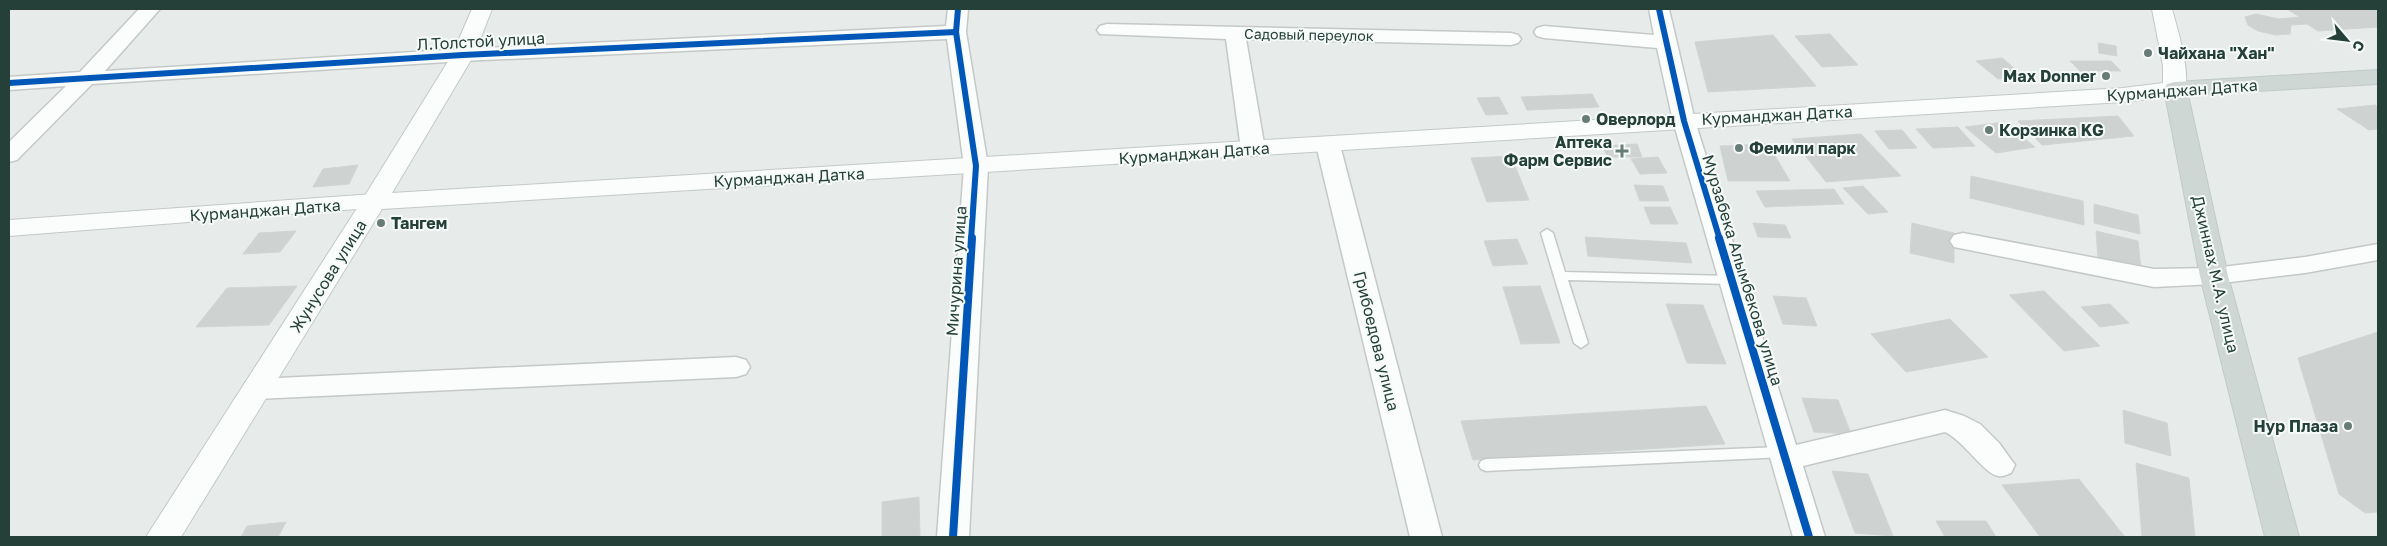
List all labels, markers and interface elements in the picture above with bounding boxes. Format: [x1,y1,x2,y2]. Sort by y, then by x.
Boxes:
north arrow [2322,15,2372,65]
street label: Садовый переулок [1244,25,1374,44]
street label: Л.Толстой улица [416,28,546,54]
text: С [2349,38,2369,55]
place label: Чайхана "Хан" [2158,43,2275,63]
marker: Чайхана "Хан" [2142,47,2154,59]
place label: Max Donner [2003,66,2096,86]
marker: Max Donner [2100,70,2112,82]
street label: Курманджан Датка [2106,75,2258,105]
street label: Курманджан Датка [1701,101,1853,129]
place label: Оверлорд [1596,109,1676,129]
marker: Оверлорд [1580,113,1592,125]
place label: Корзинка KG [1999,120,2104,140]
marker: Корзинка KG [1983,124,1995,136]
place label: Аптека Фарм Сервис [1504,132,1612,170]
street label: Курманджан Датка [1118,138,1270,168]
place label: Фемили парк [1749,138,1857,158]
marker: Фемили парк [1733,142,1745,154]
marker: Аптека Фарм Сервис [1616,145,1628,157]
street label: Мурзабека Алымбекова улица [1698,152,1788,388]
street label: Курманджан Датка [713,163,865,191]
street label: Джиннах М.А. улица [2188,193,2244,355]
street label: Курманджан Датка [189,195,341,225]
street label: Мичурина улица [941,205,971,337]
place label: Тангем [391,213,447,233]
street label: Жунусова улица [285,216,371,336]
marker: Тангем [375,217,387,229]
street label: Грибоедова улица [1350,269,1404,413]
place label: Нур Плаза [2253,416,2338,436]
marker: Нур Плаза [2342,420,2354,432]

